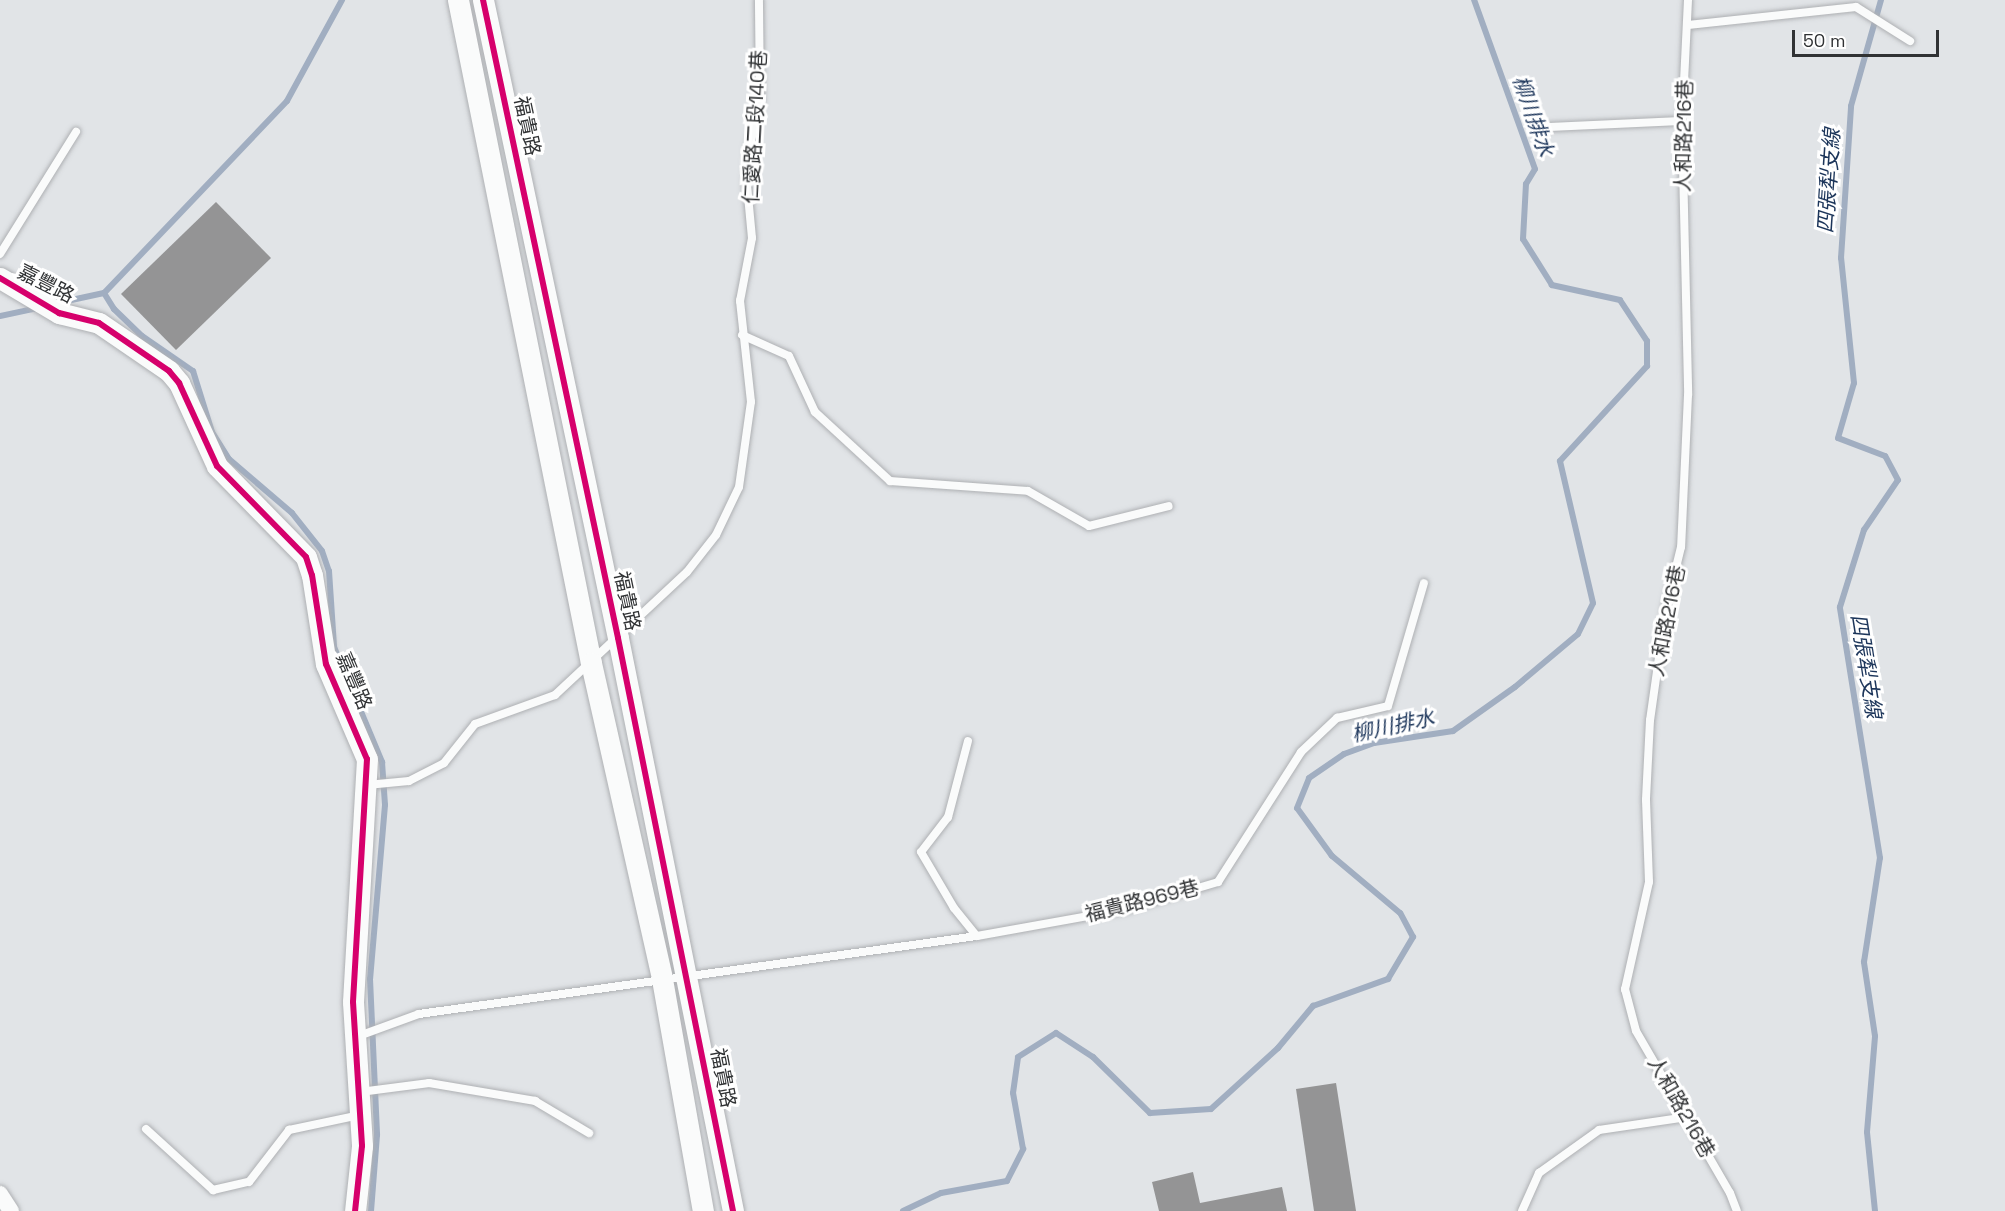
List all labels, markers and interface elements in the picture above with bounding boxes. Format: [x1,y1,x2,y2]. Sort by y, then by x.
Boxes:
scale bar [1795,18,1942,56]
text: 50 m [1803,29,1845,52]
street label: 仁愛路二段140巷 [739,50,771,204]
water label: 柳川排水 [1507,72,1559,160]
street label: 人和路216巷 [1671,79,1697,193]
street label: 福貴路 [509,94,545,158]
water label: 四張犁支線 [1813,128,1845,234]
street label: 嘉豐路 [14,260,78,308]
street label: 人和路216巷 [1644,563,1690,679]
street label: 福貴路 [609,569,645,633]
water label: 四張犁支線 [1845,612,1887,720]
street label: 嘉豐路 [331,649,377,713]
water label: 柳川排水 [1349,705,1437,747]
street label: 福貴路969巷 [1082,875,1202,927]
street label: 福貴路 [705,1046,741,1110]
street label: 人和路216巷 [1642,1052,1720,1162]

